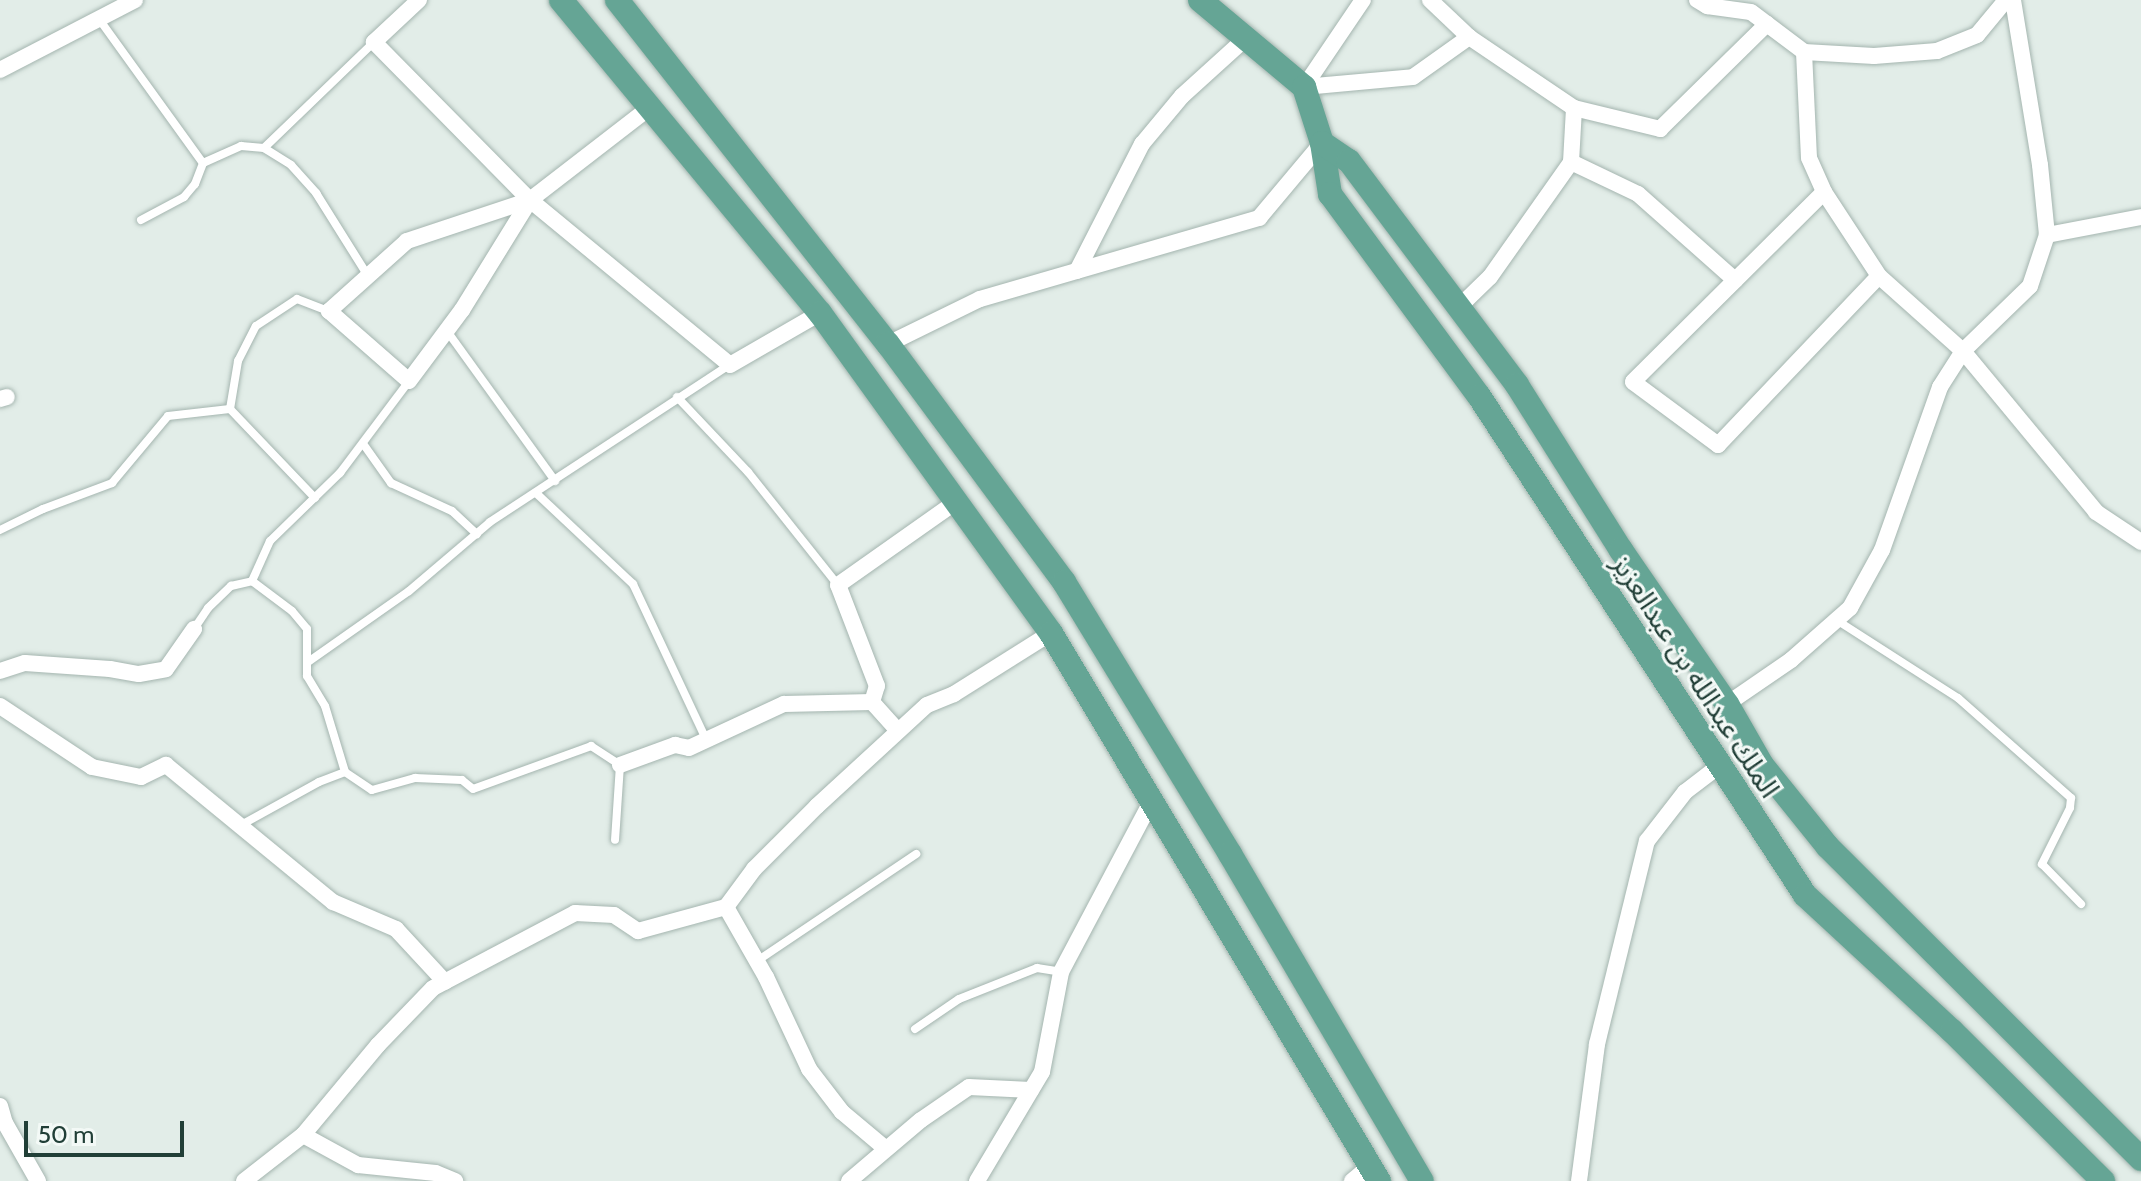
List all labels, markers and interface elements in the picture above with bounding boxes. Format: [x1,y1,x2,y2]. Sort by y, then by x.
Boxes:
street label: الملك عبدالله بن عبدالعزيز [1605,548,1787,804]
scale bar [28,1105,188,1155]
text: 50 m [38,1120,94,1149]

